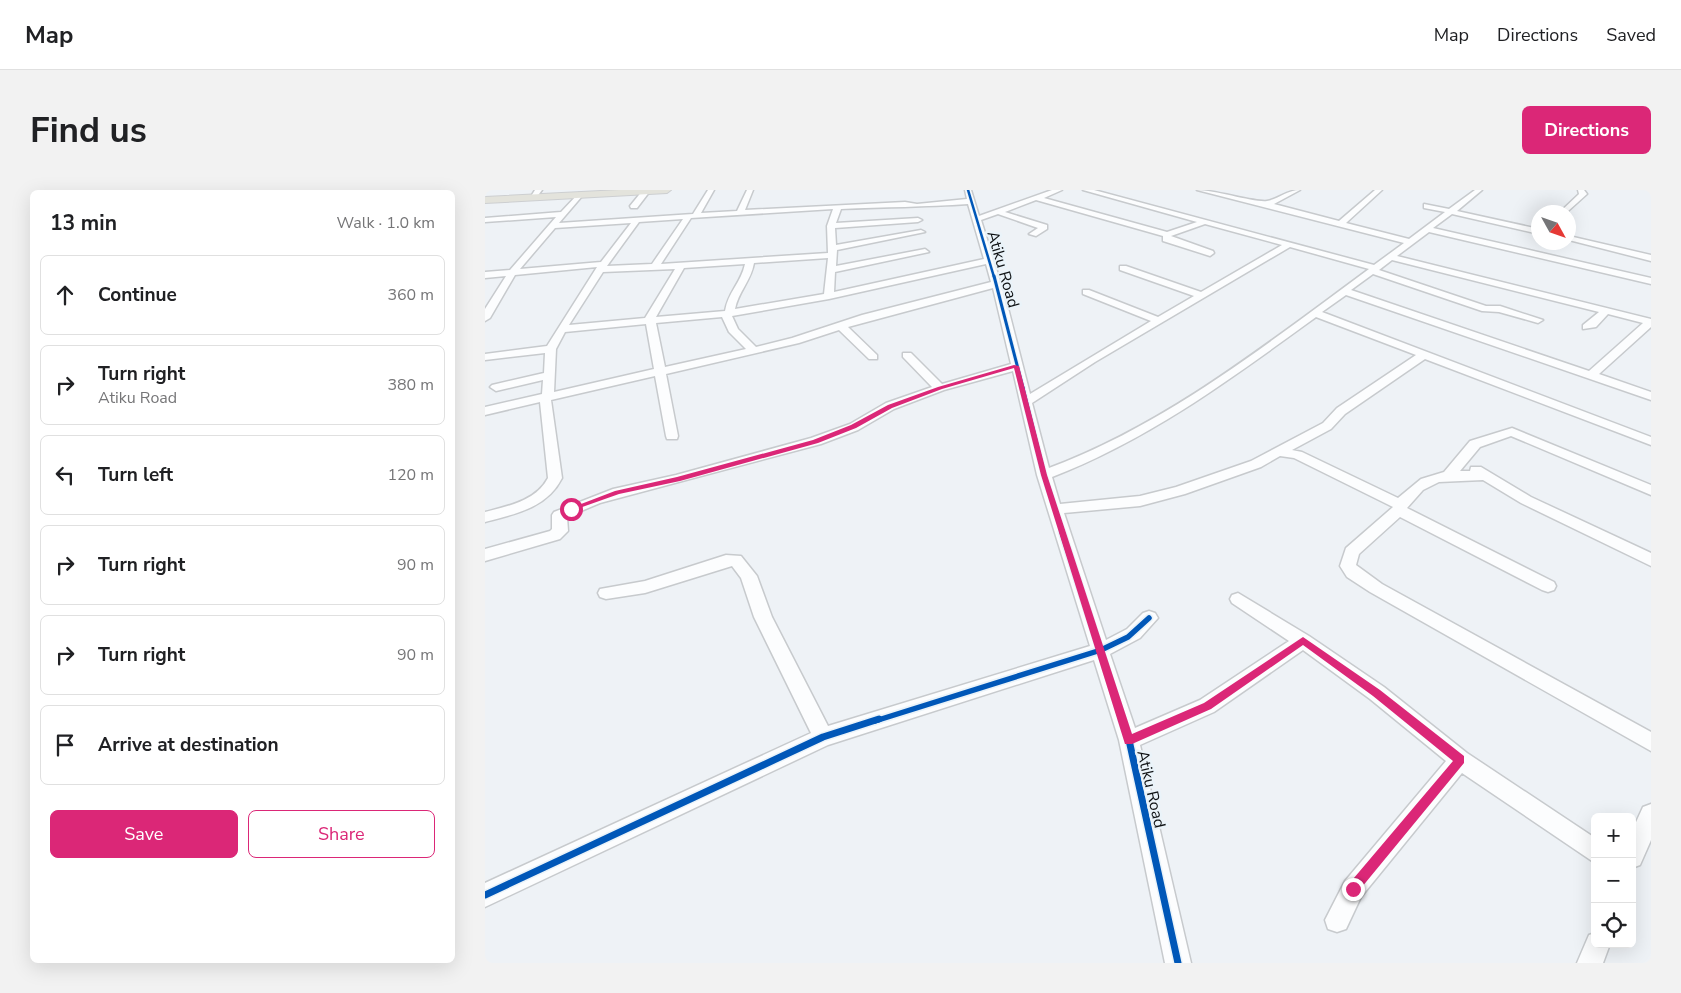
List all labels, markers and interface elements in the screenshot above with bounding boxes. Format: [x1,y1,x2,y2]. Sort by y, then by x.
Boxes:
text: Map [25,19,73,51]
text: Map [1434,23,1469,47]
text: Directions [1497,23,1578,47]
text: Saved [1606,23,1656,47]
button: Directions [1522,106,1651,154]
text: Find us [30,107,147,154]
north arrow [1531,205,1576,250]
text: 13 min [50,209,117,237]
text: Walk · 1.0 km [337,212,435,234]
street label: Atiku Road [982,228,1025,310]
icon: ahead [51,281,79,309]
text: Continue [98,282,177,308]
text: 360 m [387,284,434,306]
text: Turn right [98,361,185,387]
icon: right [51,371,79,399]
text: 380 m [387,374,434,396]
text: Atiku Road [98,387,177,409]
icon: left [51,461,79,489]
text: Turn left [98,462,173,488]
text: 120 m [387,464,434,486]
route start [560,498,583,521]
icon: right [51,551,79,579]
text: Turn right [98,552,185,578]
text: 90 m [397,554,434,576]
icon: right [51,641,79,669]
text: Turn right [98,642,185,668]
text: 90 m [397,644,434,666]
icon: arrive [51,731,79,759]
text: Arrive at destination [98,732,279,758]
street label: Atiku Road [1131,748,1171,830]
button: Save [50,810,238,858]
button: Share [248,810,435,858]
map controls [1591,813,1636,948]
button: + [1591,813,1636,858]
button: − [1591,858,1636,903]
route end [1342,878,1365,901]
button: locate [1591,903,1636,948]

